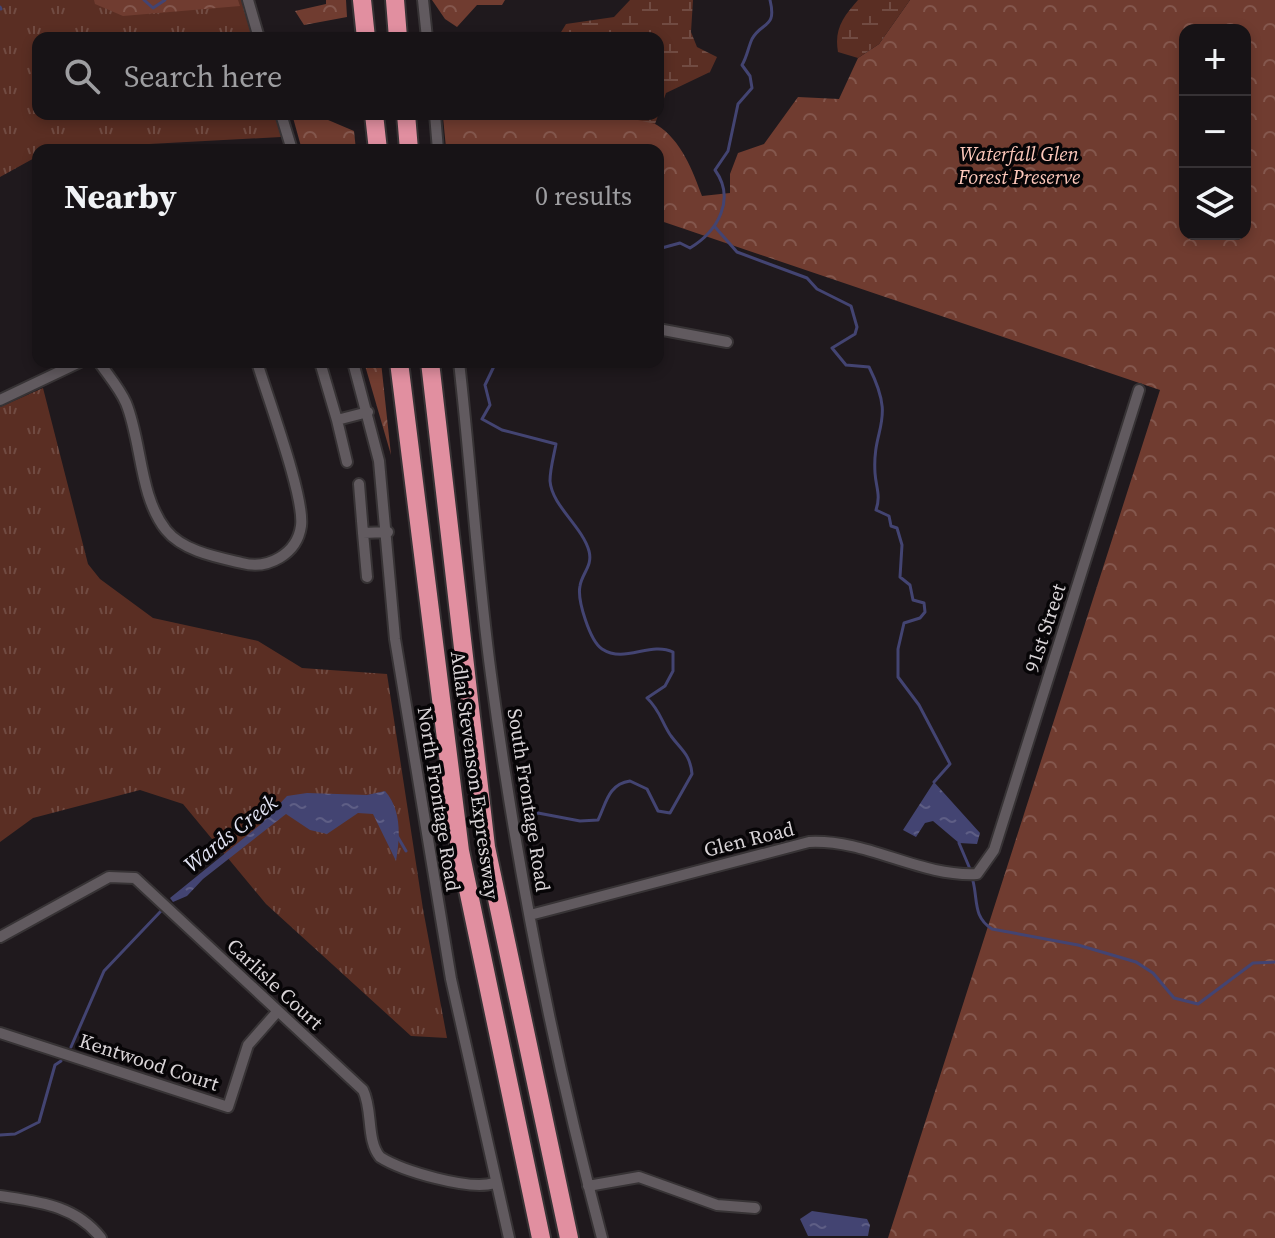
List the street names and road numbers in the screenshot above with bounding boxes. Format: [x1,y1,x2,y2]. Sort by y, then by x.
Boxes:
street label: 91st Street [1018,580,1073,676]
street label: Adlai Stevenson Expressway [444,649,506,902]
street label: North Frontage Road [411,705,468,894]
street label: South Frontage Road [501,706,557,894]
street label: Glen Road [701,814,798,864]
street label: Carlisle Court [221,932,330,1036]
street label: Kentwood Court [76,1026,223,1098]

